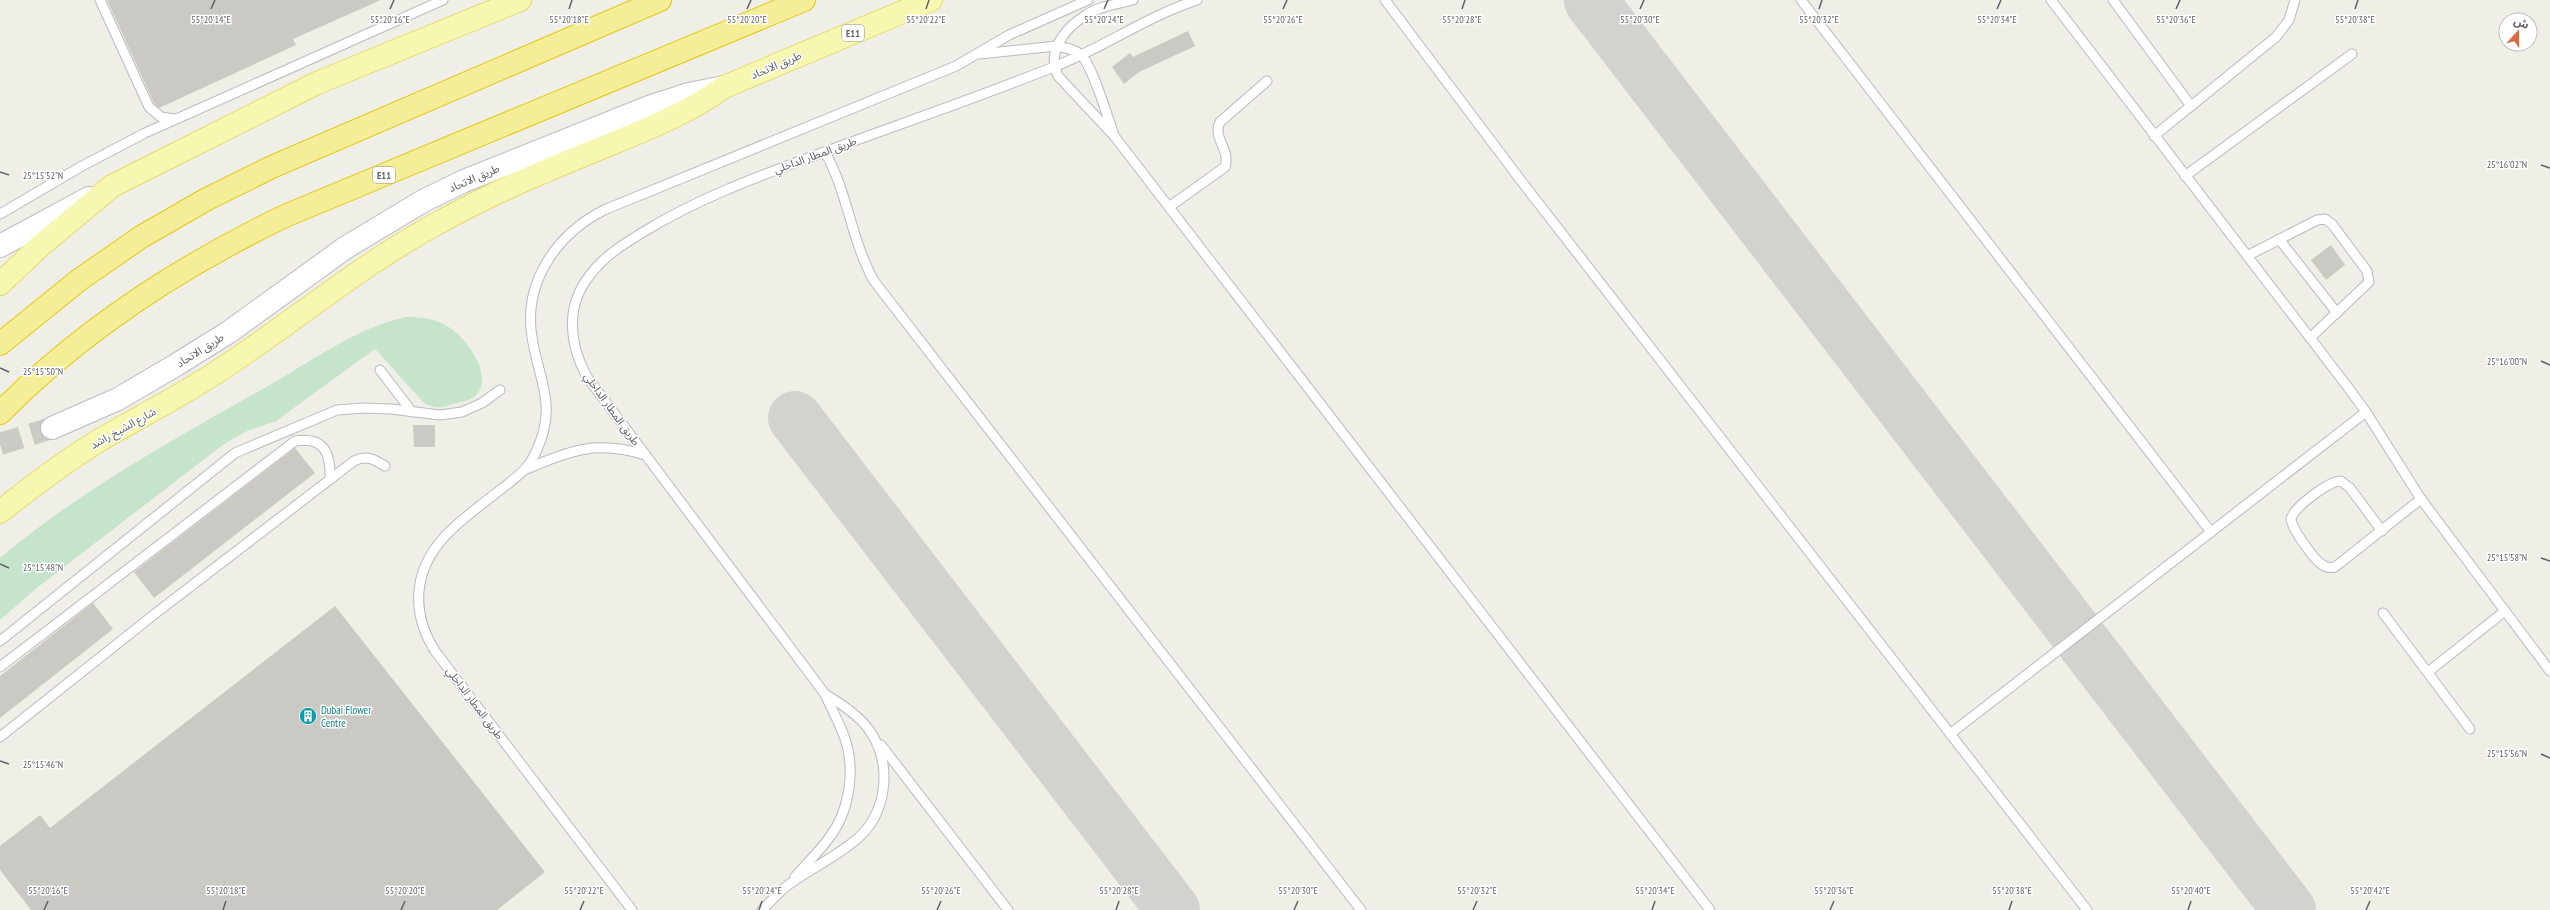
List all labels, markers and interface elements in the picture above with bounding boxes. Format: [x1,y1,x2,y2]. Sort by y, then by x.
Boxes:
north arrow [2498,12,2538,52]
text: 55°20'14"E [191,13,231,26]
text: 55°20'16"E [370,13,410,26]
text: 55°20'18"E [549,13,589,26]
text: 55°20'20"E [727,13,767,26]
text: 55°20'22"E [906,13,946,26]
text: 55°20'24"E [1084,13,1124,26]
text: 55°20'26"E [1263,13,1303,26]
text: 55°20'28"E [1442,13,1482,26]
text: 55°20'30"E [1620,13,1660,26]
text: 55°20'32"E [1799,13,1839,26]
text: 55°20'34"E [1977,13,2017,26]
text: 55°20'36"E [2156,13,2196,26]
text: 55°20'38"E [2335,13,2375,26]
text: ش [2512,13,2531,32]
road number: E11 [842,25,864,41]
street label: طريق الاتحاد [749,48,803,82]
street label: طريق المطار الداخلي [772,134,859,179]
text: 25°16'02"N [2487,158,2527,171]
street label: طريق الاتحاد [447,161,501,195]
road number: E11 [373,167,395,183]
text: 25°15'52"N [23,169,63,182]
street label: طريق الاتحاد [173,330,227,370]
text: 25°16'00"N [2487,355,2527,368]
text: 25°15'50"N [23,365,63,378]
street label: طريق المطار الداخلي [579,370,643,450]
street label: شارع الشيخ راشد [88,404,159,453]
text: 25°15'58"N [2487,551,2527,564]
text: 25°15'48"N [23,561,63,574]
street label: طريق المطار الداخلي [441,664,507,744]
place label: Dubai Flower Centre [321,703,371,730]
building icon: Dubai Flower Centre [298,706,318,726]
text: 25°15'56"N [2487,747,2527,760]
text: 25°15'46"N [23,758,63,771]
text: 55°20'16"E [28,884,68,897]
text: 55°20'18"E [206,884,246,897]
text: 55°20'20"E [385,884,425,897]
text: 55°20'22"E [564,884,604,897]
text: 55°20'24"E [742,884,782,897]
text: 55°20'26"E [921,884,961,897]
text: 55°20'28"E [1099,884,1139,897]
text: 55°20'30"E [1278,884,1318,897]
text: 55°20'32"E [1457,884,1497,897]
text: 55°20'34"E [1635,884,1675,897]
text: 55°20'36"E [1814,884,1854,897]
text: 55°20'38"E [1992,884,2032,897]
text: 55°20'40"E [2171,884,2211,897]
text: 55°20'42"E [2350,884,2390,897]

